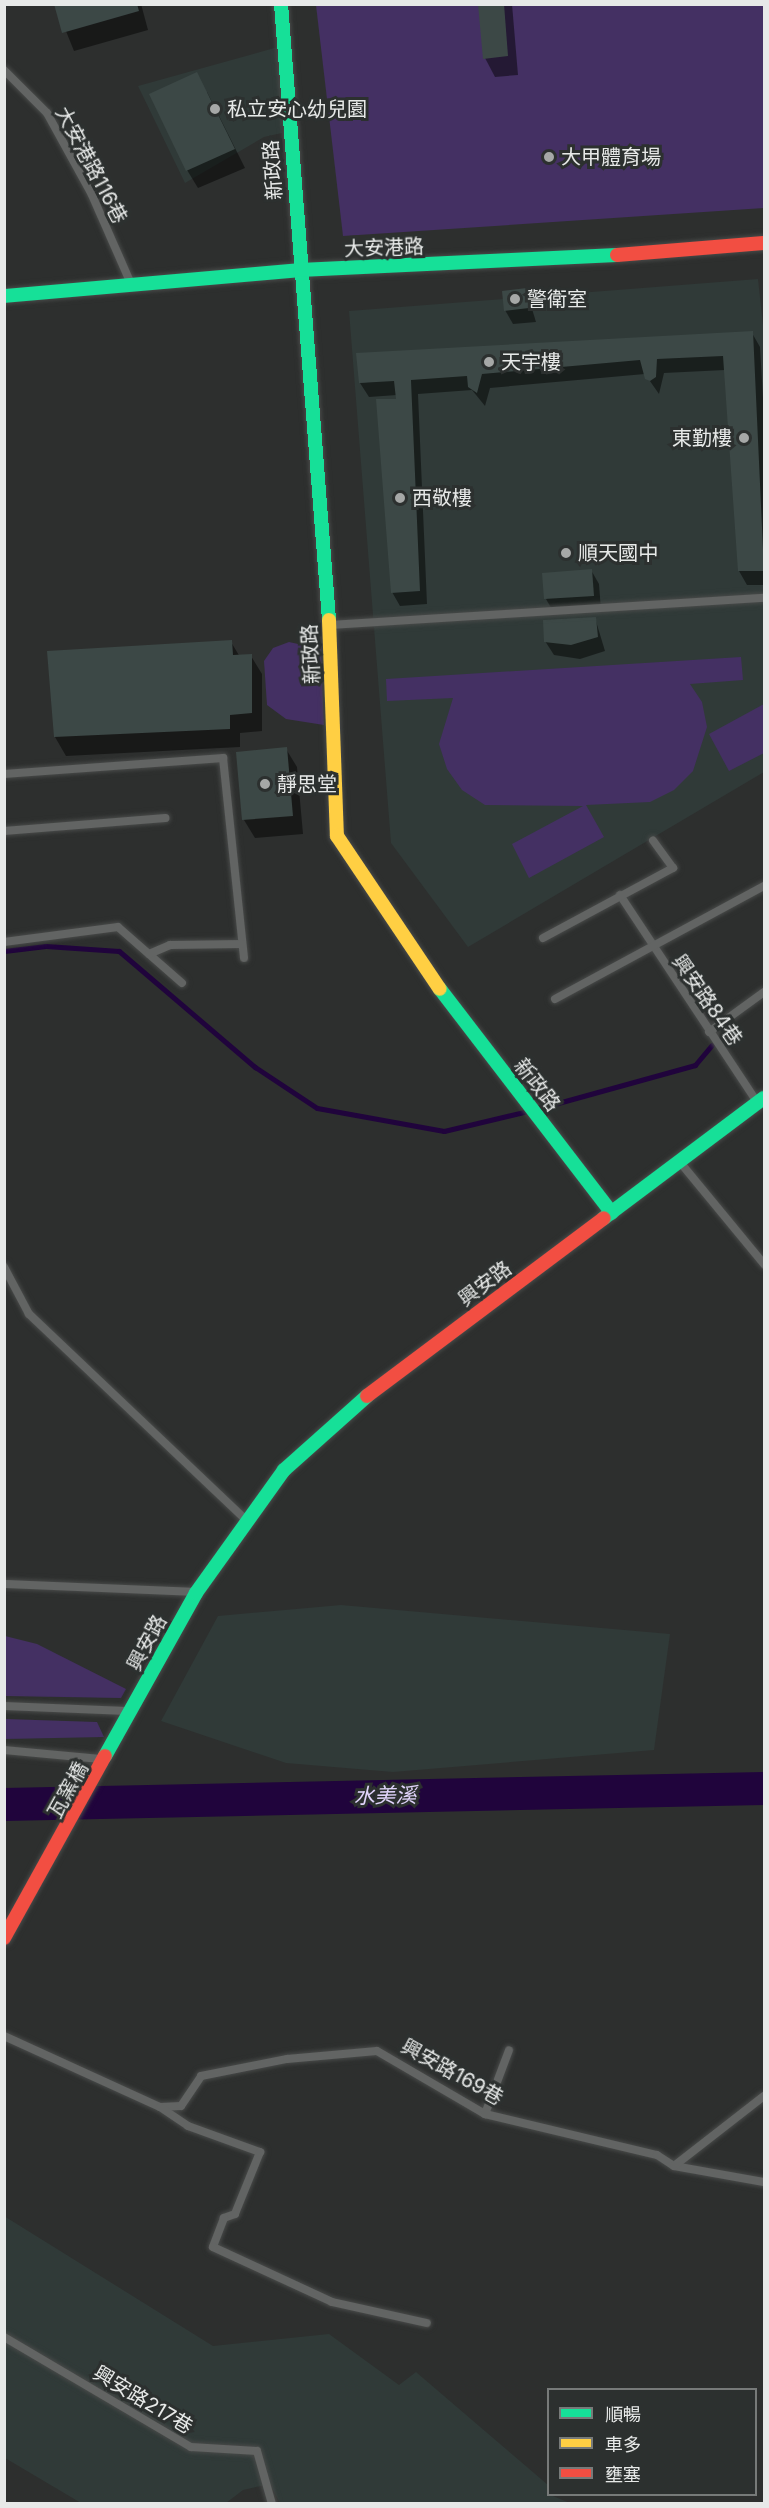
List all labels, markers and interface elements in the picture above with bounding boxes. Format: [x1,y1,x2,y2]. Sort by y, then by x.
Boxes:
place label: 私立安心幼兒園 [227,97,367,121]
marker: 私立安心幼兒園 [208,102,222,116]
street label: 大安港路116巷 [50,103,132,227]
street label: 新政路 [259,139,287,201]
place label: 大甲體育場 [561,145,661,169]
marker: 大甲體育場 [542,150,556,164]
street label: 大安港路 [344,235,424,261]
place label: 警衛室 [527,287,587,311]
marker: 警衛室 [508,292,522,306]
place label: 天宇樓 [501,350,561,374]
marker: 天宇樓 [482,355,496,369]
place label: 東勤樓 [672,426,732,450]
marker: 東勤樓 [737,431,751,445]
place label: 西敬樓 [412,486,472,510]
marker: 西敬樓 [393,491,407,505]
place label: 順天國中 [578,541,658,565]
marker: 順天國中 [559,546,573,560]
street label: 新政路 [297,623,325,685]
place label: 靜思堂 [277,772,337,796]
marker: 靜思堂 [258,777,272,791]
street label: 興安路84巷 [667,950,747,1050]
street label: 新政路 [509,1054,565,1116]
street label: 興安路 [454,1256,516,1312]
street label: 興安路 [122,1611,172,1675]
street label: 瓦窯橋 [43,1758,93,1822]
water label: 水美溪 [353,1783,417,1809]
street label: 興安路169巷 [397,2034,507,2110]
street label: 興安路217巷 [89,2361,197,2439]
legend [547,2388,757,2496]
text: 順暢 [605,2404,641,2425]
text: 車多 [605,2434,641,2455]
text: 壅塞 [605,2464,641,2485]

